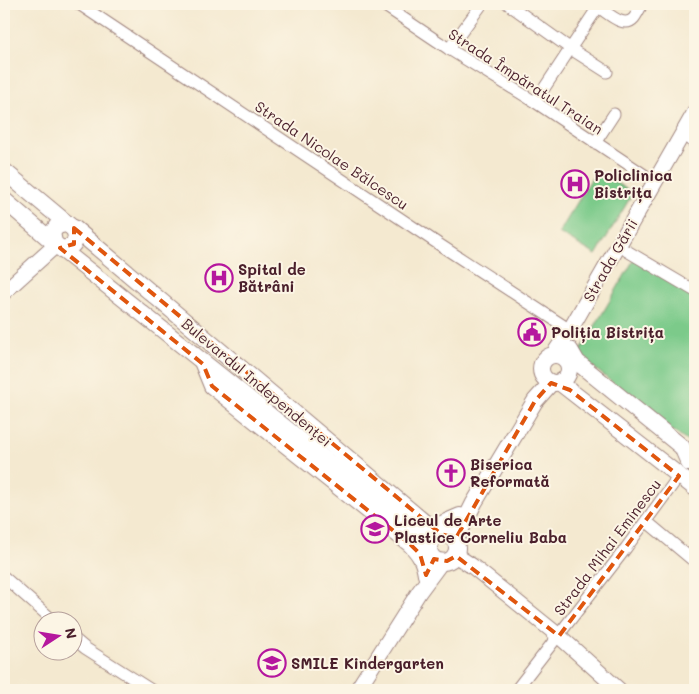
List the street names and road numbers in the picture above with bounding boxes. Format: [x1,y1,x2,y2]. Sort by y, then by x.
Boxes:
street label: Strada Împăratul Traian [445,23,607,139]
street label: Strada Nicolae Bălcescu [251,96,413,214]
street label: Strada Gării [578,215,642,305]
street label: Bulevardul Independenței [177,313,336,451]
street label: Strada Mihai Eminescu [549,475,665,619]

